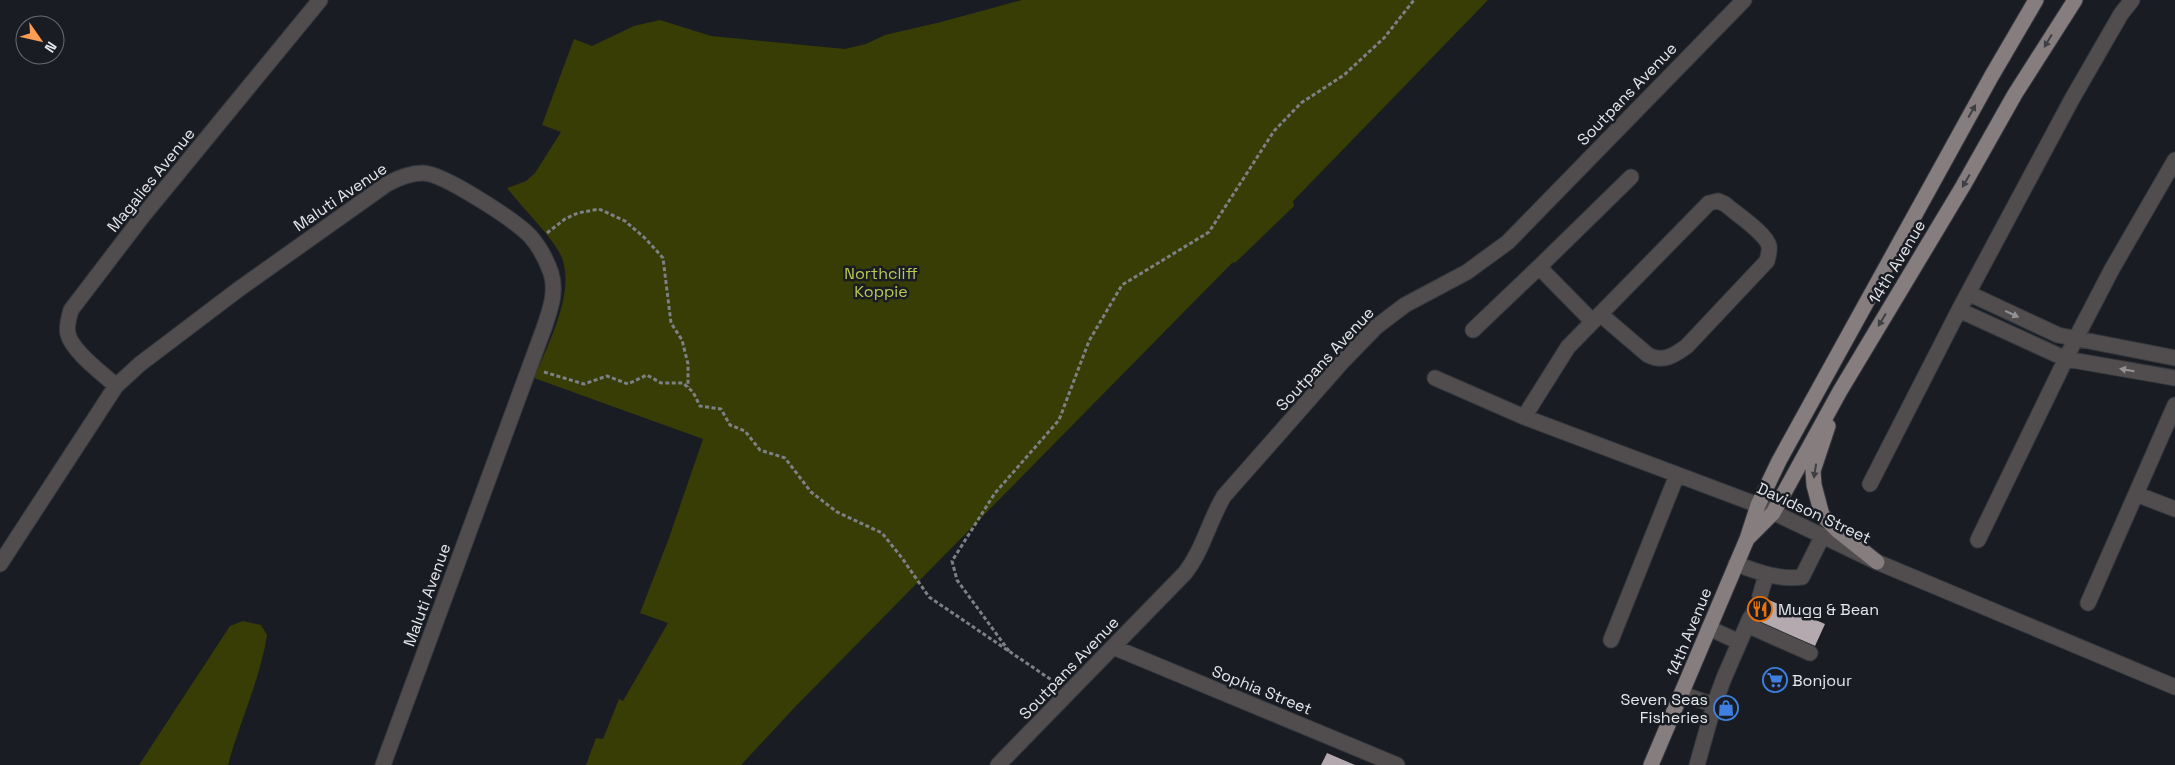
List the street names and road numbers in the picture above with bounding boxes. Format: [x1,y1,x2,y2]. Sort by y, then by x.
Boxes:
street label: Soutpans Avenue [1573,38,1681,150]
street label: Magalies Avenue [102,123,200,237]
street label: Maluti Avenue [289,158,391,236]
street label: 14th Avenue [1864,216,1930,308]
street label: Soutpans Avenue [1271,302,1379,416]
street label: Davidson Street [1754,477,1874,549]
street label: Maluti Avenue [399,540,455,650]
street label: 14th Avenue [1662,584,1716,680]
street label: Soutpans Avenue [1015,612,1123,724]
street label: Sophia Street [1209,660,1315,720]

